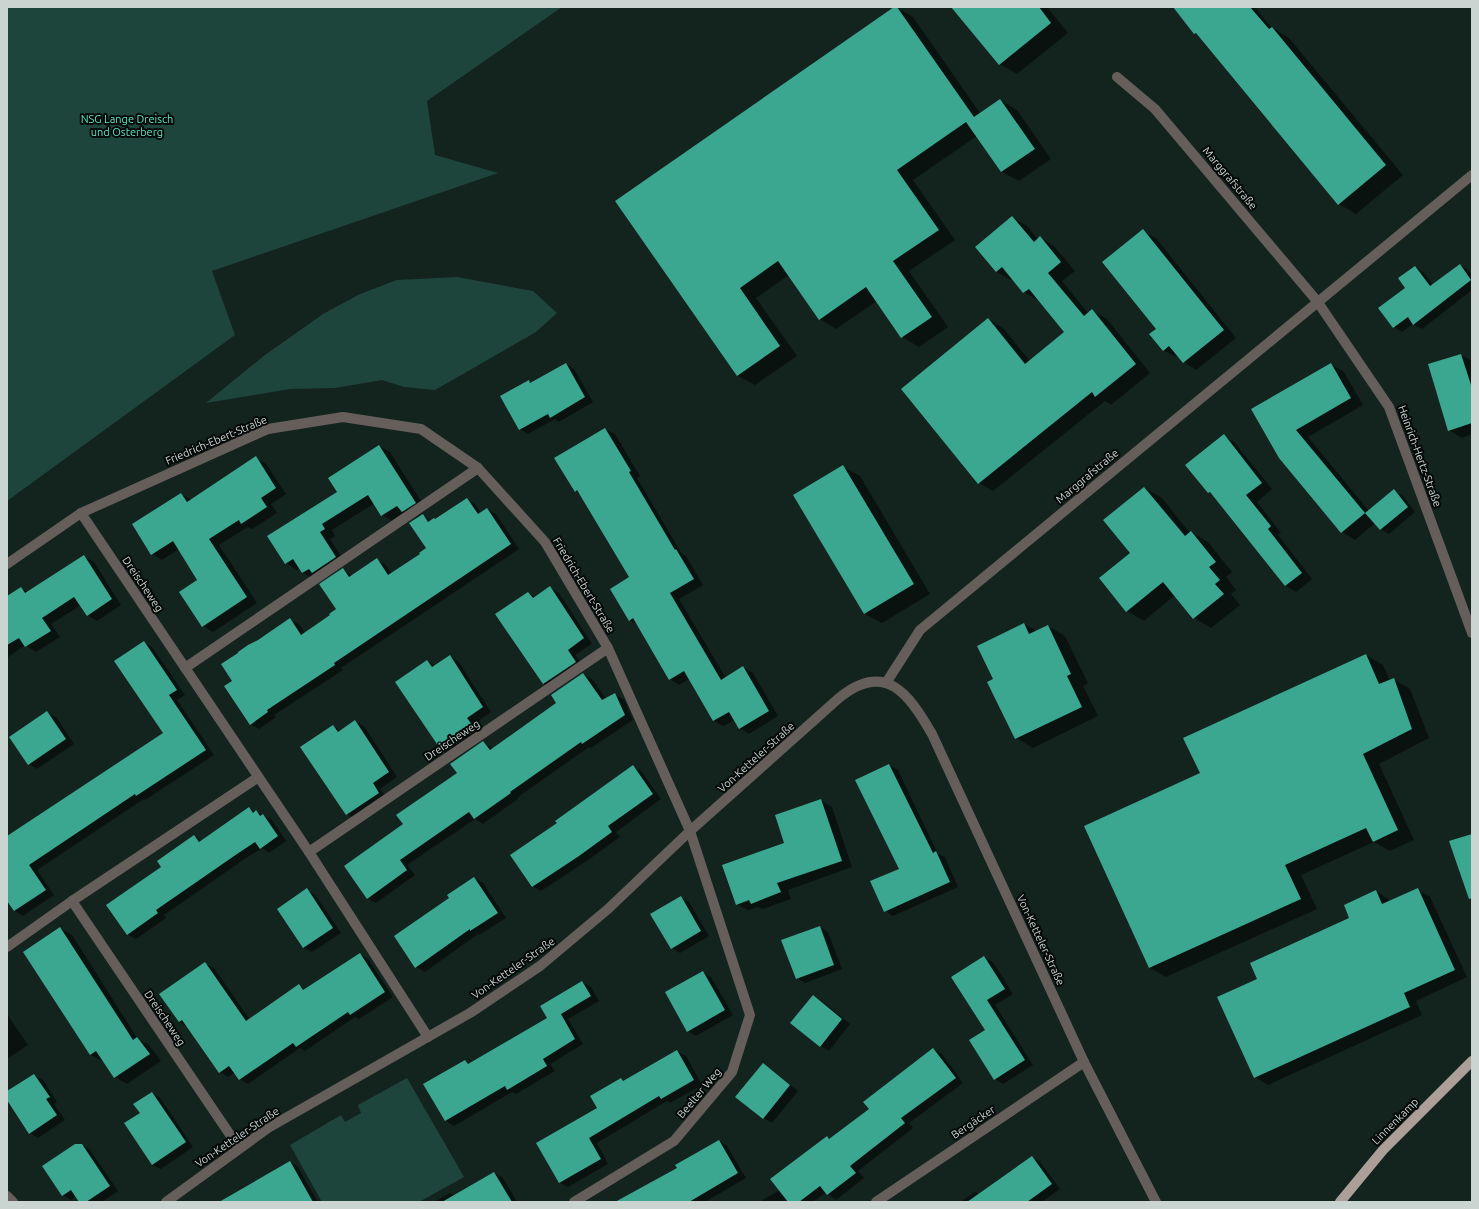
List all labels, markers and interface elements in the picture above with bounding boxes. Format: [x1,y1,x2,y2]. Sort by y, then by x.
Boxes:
park label: NSG Lange Dreisch und Osterberg [81,113,173,138]
street label: Marggrafstraße [1200,144,1260,212]
street label: Heinrich-Hertz-Straße [1396,404,1444,508]
street label: Friedrich-Ebert-Straße [163,413,269,467]
street label: Marggrafstraße [1053,446,1121,506]
street label: Friedrich-Ebert-Straße [551,535,617,635]
street label: Dreischeweg [120,554,166,614]
street label: Dreischeweg [422,717,482,763]
street label: Von-Ketteler-Straße [715,720,797,794]
street label: Von-Ketteler-Straße [1015,893,1067,987]
street label: Von-Ketteler-Straße [469,935,557,1001]
street label: Dreischeweg [142,988,188,1048]
street label: Beelter Weg [675,1066,723,1120]
street label: Linnenkamp [1369,1095,1421,1147]
street label: Bergäcker [949,1103,998,1141]
street label: Von-Ketteler-Straße [193,1104,281,1170]

